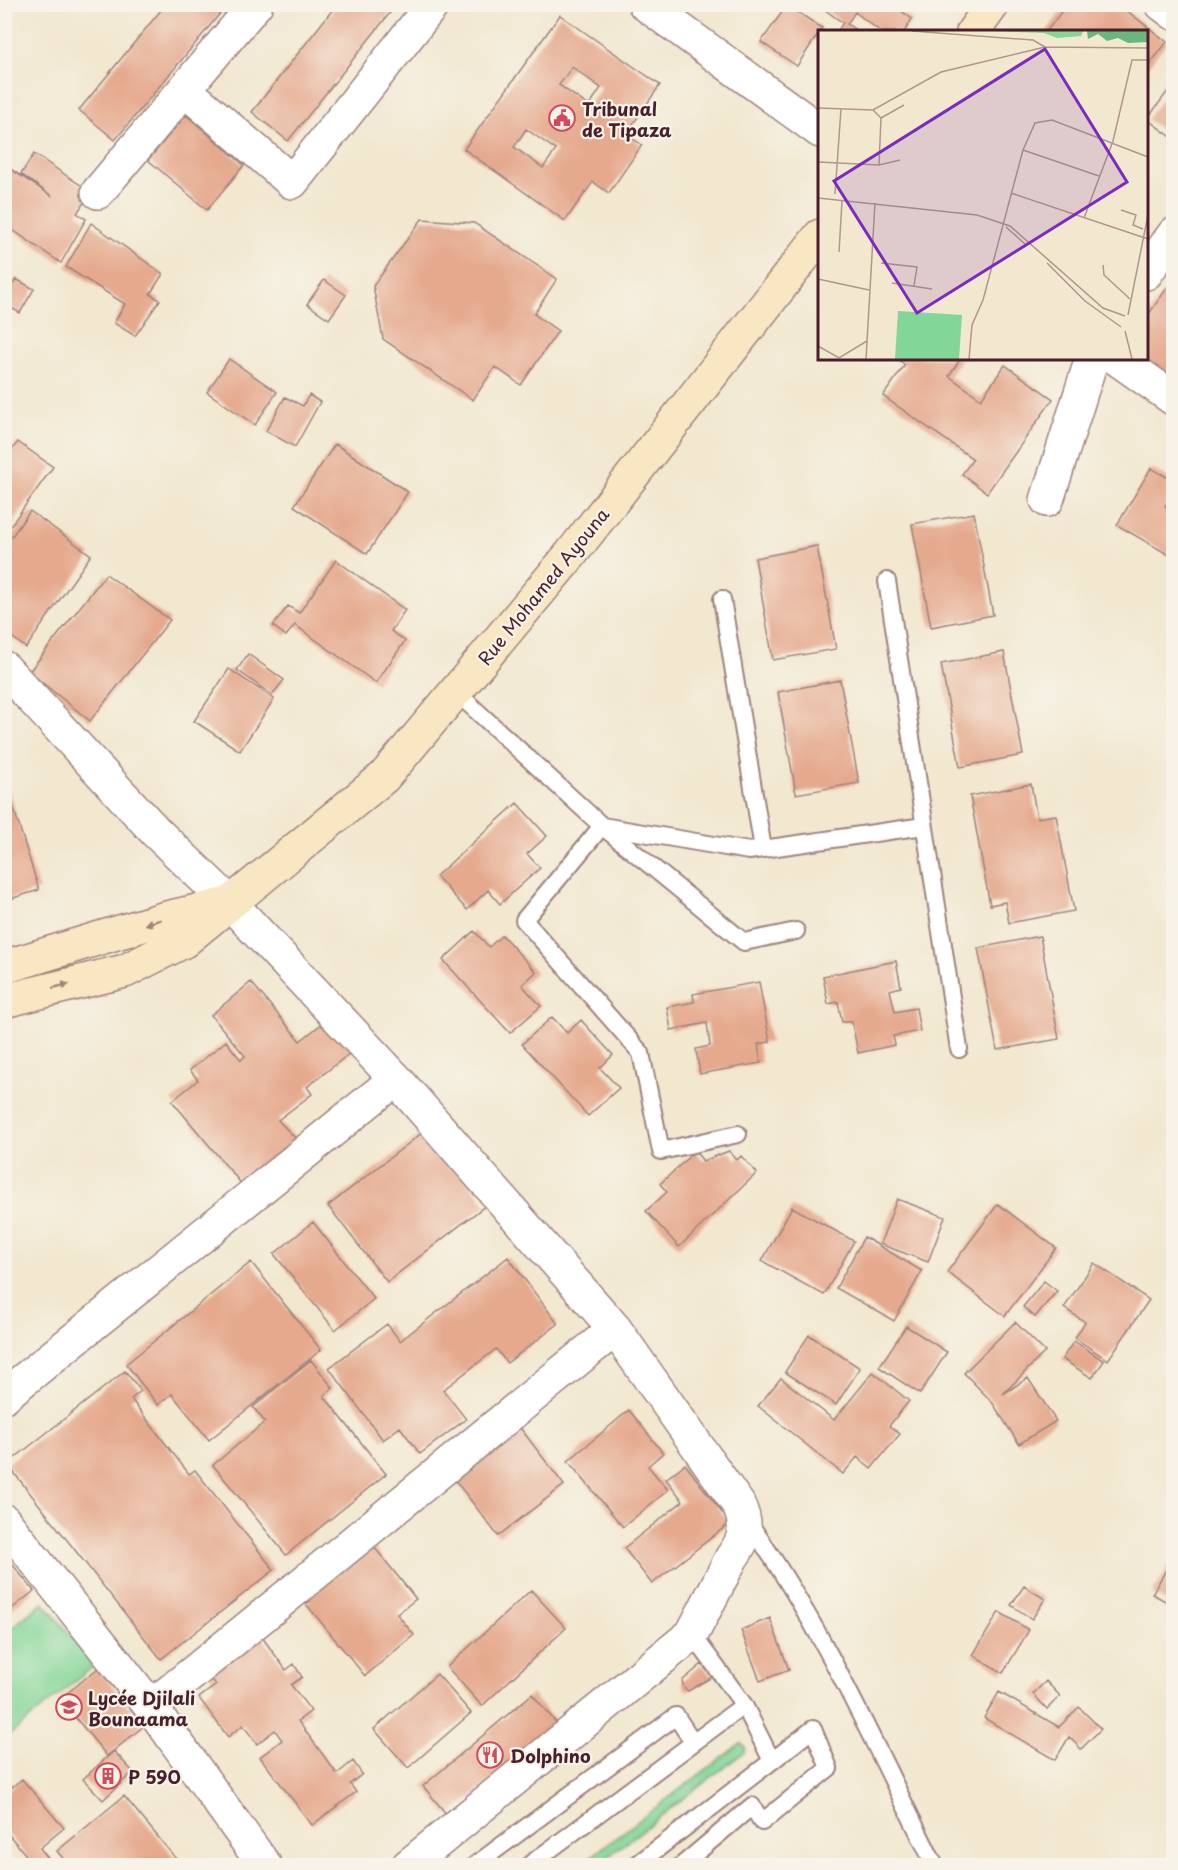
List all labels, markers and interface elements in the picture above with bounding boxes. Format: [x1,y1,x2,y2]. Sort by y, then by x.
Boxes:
inset map [818,30,1148,360]
place label: Tribunal de Tipaza [582,95,672,143]
public building icon: Tribunal de Tipaza [547,103,577,133]
street label: Rue Mohamed Ayouna [471,501,615,670]
one-way arrow [144,918,162,927]
one-way arrow [52,981,71,990]
place label: Lycée Djilali Bounaama [88,1684,195,1732]
school or university icon: Lycée Djilali Bounaama [54,1692,84,1722]
restaurant icon: Dolphino [475,1740,505,1770]
place label: Dolphino [510,1742,591,1769]
building icon: P 590 [93,1761,123,1791]
place label: P 590 [128,1763,181,1790]

